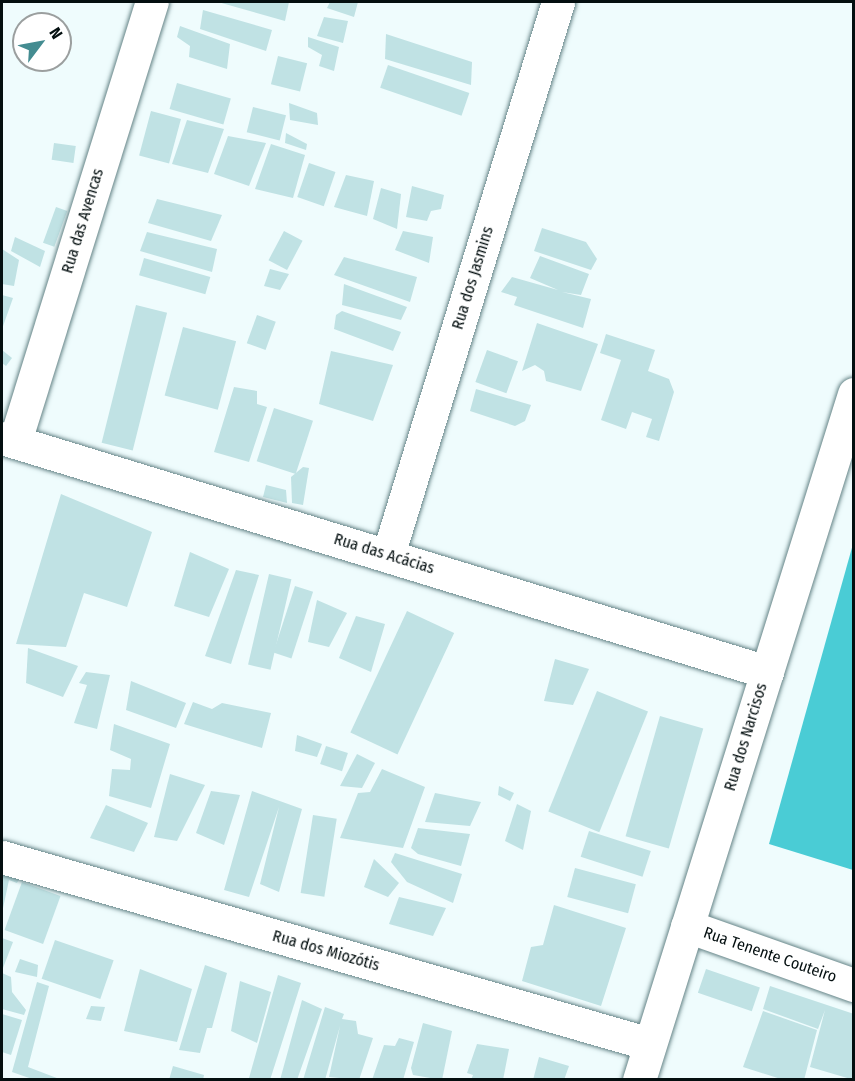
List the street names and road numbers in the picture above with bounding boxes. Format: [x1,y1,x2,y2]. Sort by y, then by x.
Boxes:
street label: Rua das Avencas [58,166,108,276]
street label: Rua dos Jasmins [448,224,498,332]
street label: Rua das Acácias [331,530,437,578]
street label: Rua dos Narcisos [720,681,772,793]
street label: Rua Tenente Couteiro [701,923,839,987]
street label: Rua dos Miozótis [270,927,382,975]

